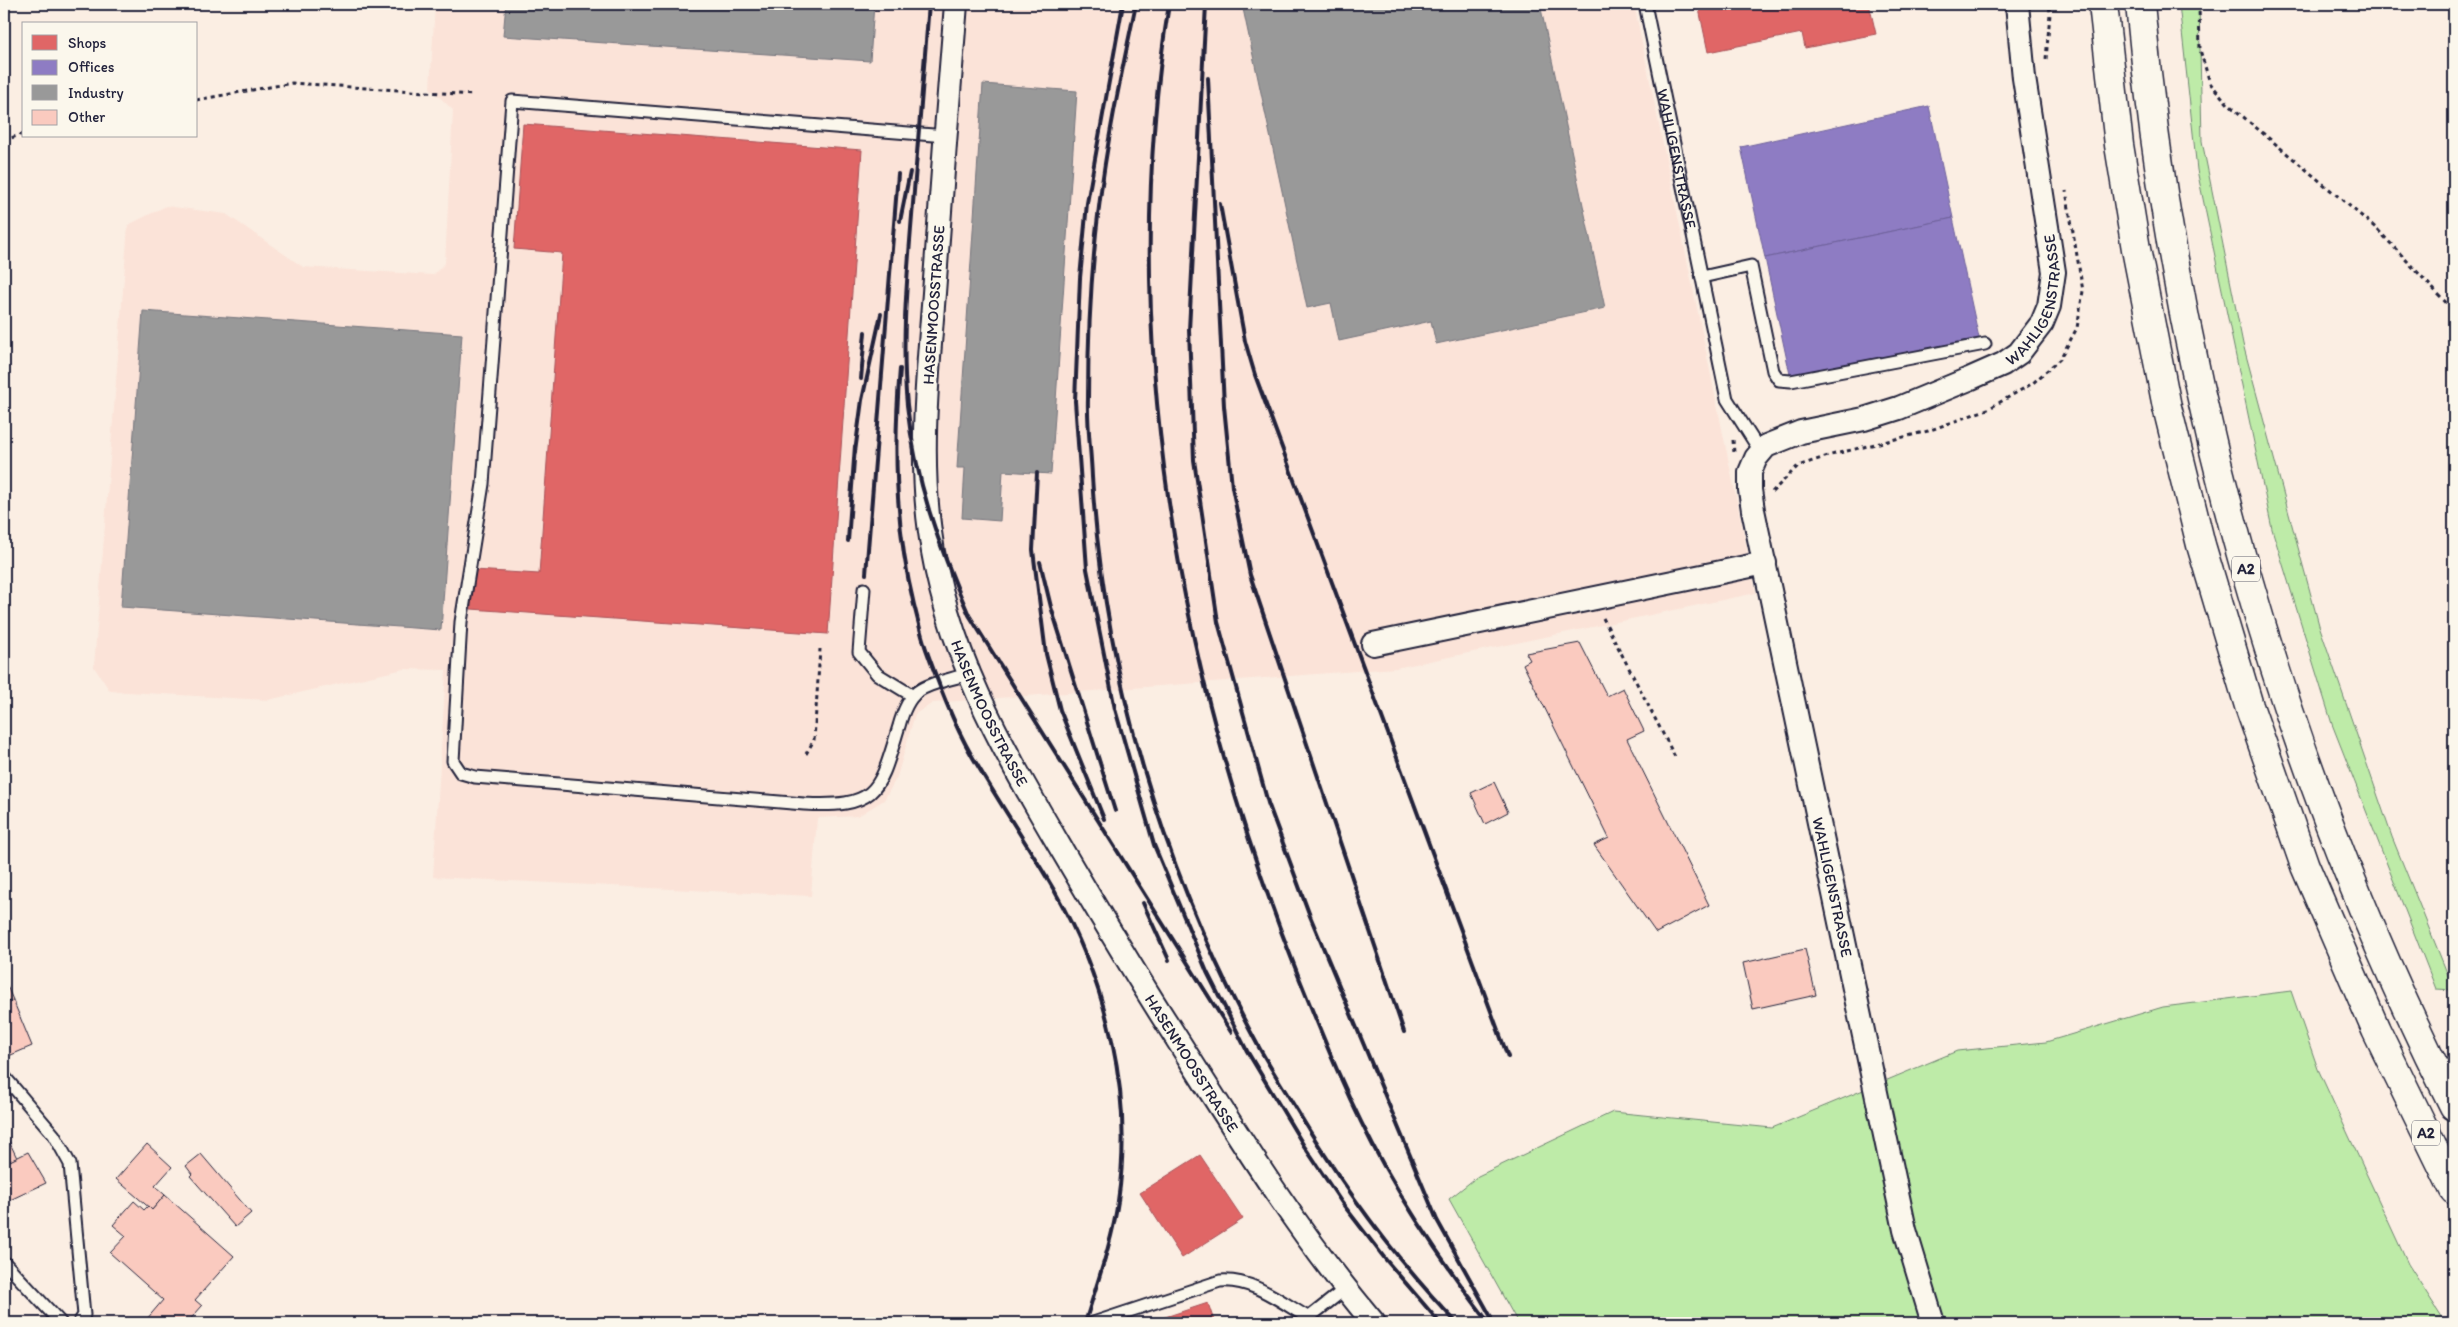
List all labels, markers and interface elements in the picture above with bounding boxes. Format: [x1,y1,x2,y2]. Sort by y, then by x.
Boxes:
legend [22,22,198,138]
text: Shops [68,34,107,52]
text: Offices [68,58,115,76]
text: Industry [68,84,124,102]
street label: WAHLIGENSTRASSE [1653,87,1700,231]
text: Other [68,108,105,126]
street label: HASENMOOSSTRASSE [918,225,949,385]
street label: WAHLIGENSTRASSE [2002,233,2064,370]
road number: A2 [2232,556,2260,582]
street label: HASENMOOSSTRASSE [947,637,1032,790]
street label: WAHLIGENSTRASSE [1808,815,1857,959]
street label: HASENMOOSSTRASSE [1141,991,1243,1136]
road number: A2 [2412,1120,2440,1146]

